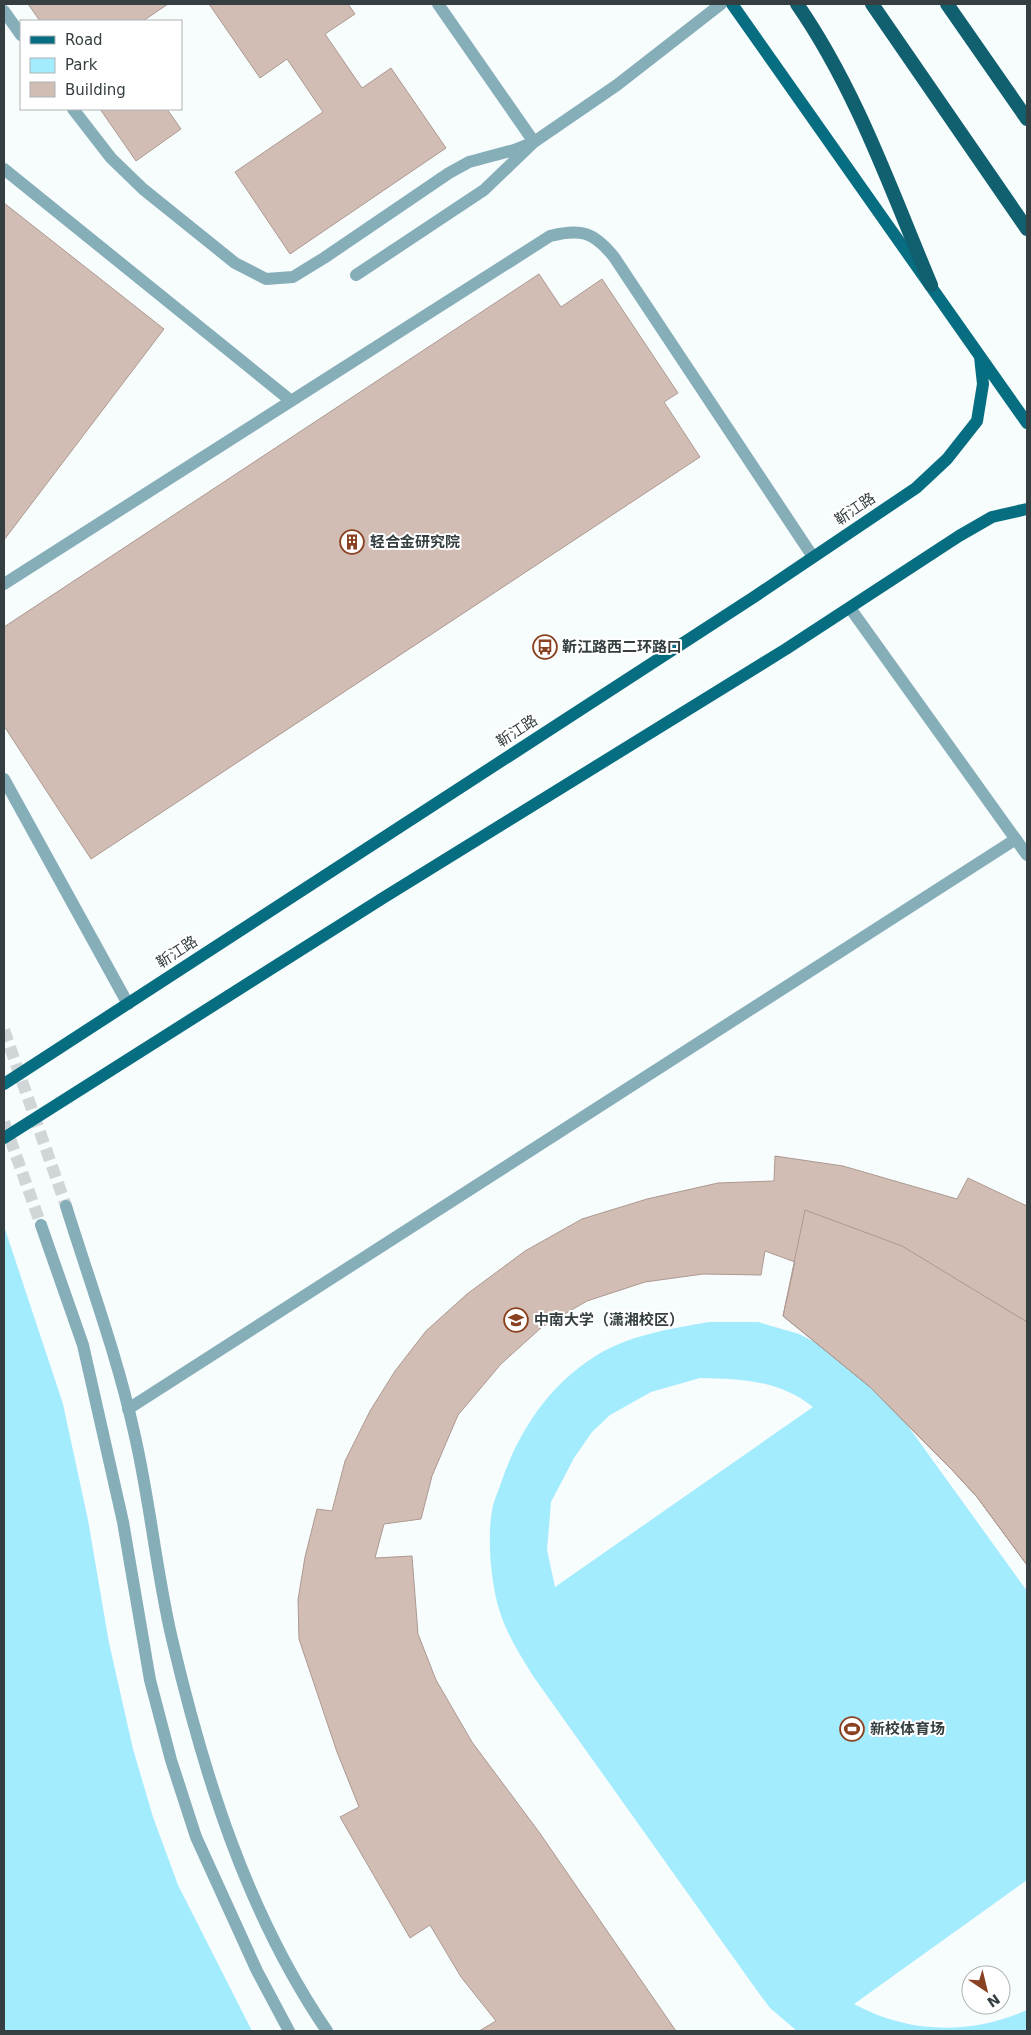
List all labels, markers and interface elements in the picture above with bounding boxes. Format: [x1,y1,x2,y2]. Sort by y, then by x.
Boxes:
legend [20,20,182,110]
text: Road [65,31,103,49]
text: Park [65,56,98,74]
text: Building [65,81,126,99]
street label: 靳江路 [831,489,879,529]
building icon: 轻合金研究院 [339,529,365,555]
place label: 轻合金研究院 [370,533,460,551]
bus stop icon: 靳江路西二环路口 [532,634,558,660]
place label: 靳江路西二环路口 [562,638,682,656]
street label: 靳江路 [493,711,541,751]
street label: 靳江路 [153,932,201,972]
school or university icon: 中南大学（潇湘校区） [503,1307,529,1333]
place label: 中南大学（潇湘校区） [534,1311,684,1329]
sports icon: 新校体育场 [839,1716,865,1742]
place label: 新校体育场 [870,1720,945,1738]
north arrow [961,1965,1011,2015]
text: N [984,1991,1003,2011]

